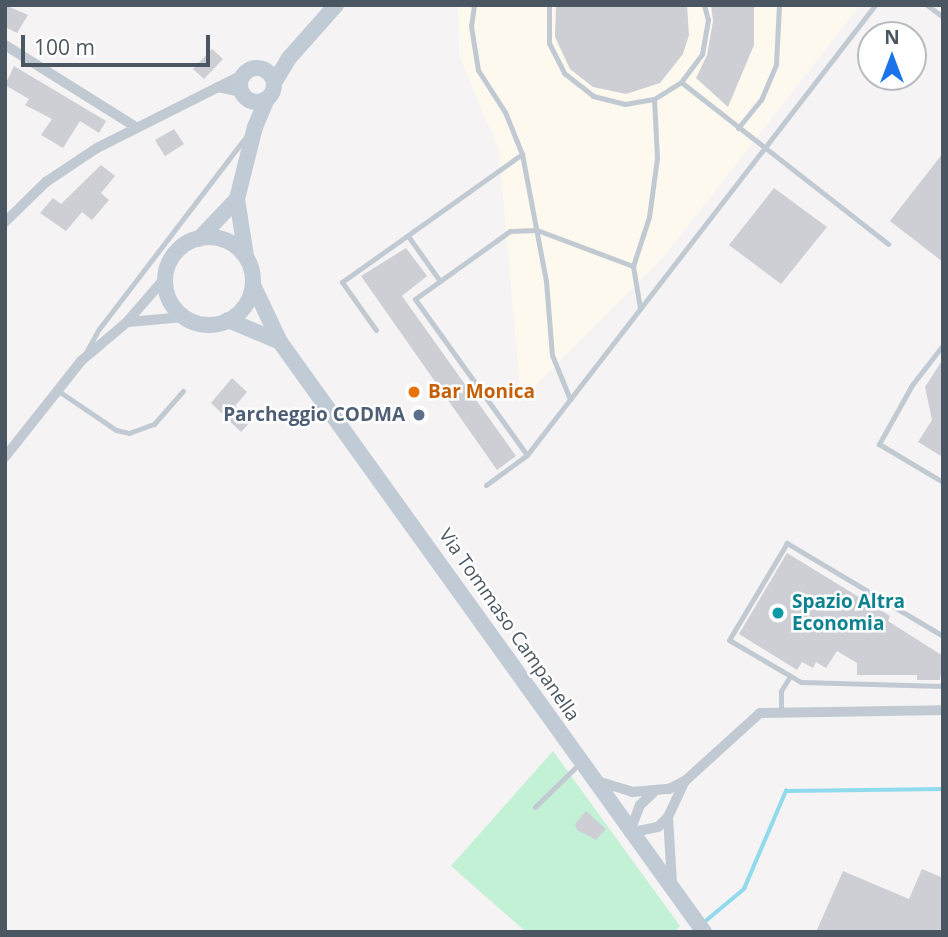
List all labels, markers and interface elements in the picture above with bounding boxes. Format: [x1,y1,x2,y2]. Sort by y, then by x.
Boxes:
scale bar [24,21,214,65]
north arrow [857,21,927,91]
text: N [884,24,900,50]
text: 100 m [34,33,95,61]
place label: Bar Monica [428,381,535,403]
marker: Bar Monica [406,384,422,400]
place label: Parcheggio CODMA [223,404,405,426]
marker: Parcheggio CODMA [411,407,427,423]
street label: Via Tommaso Campanella [434,524,584,726]
place label: Spazio Altra Economia [792,591,905,635]
marker: Spazio Altra Economia [770,605,786,621]

